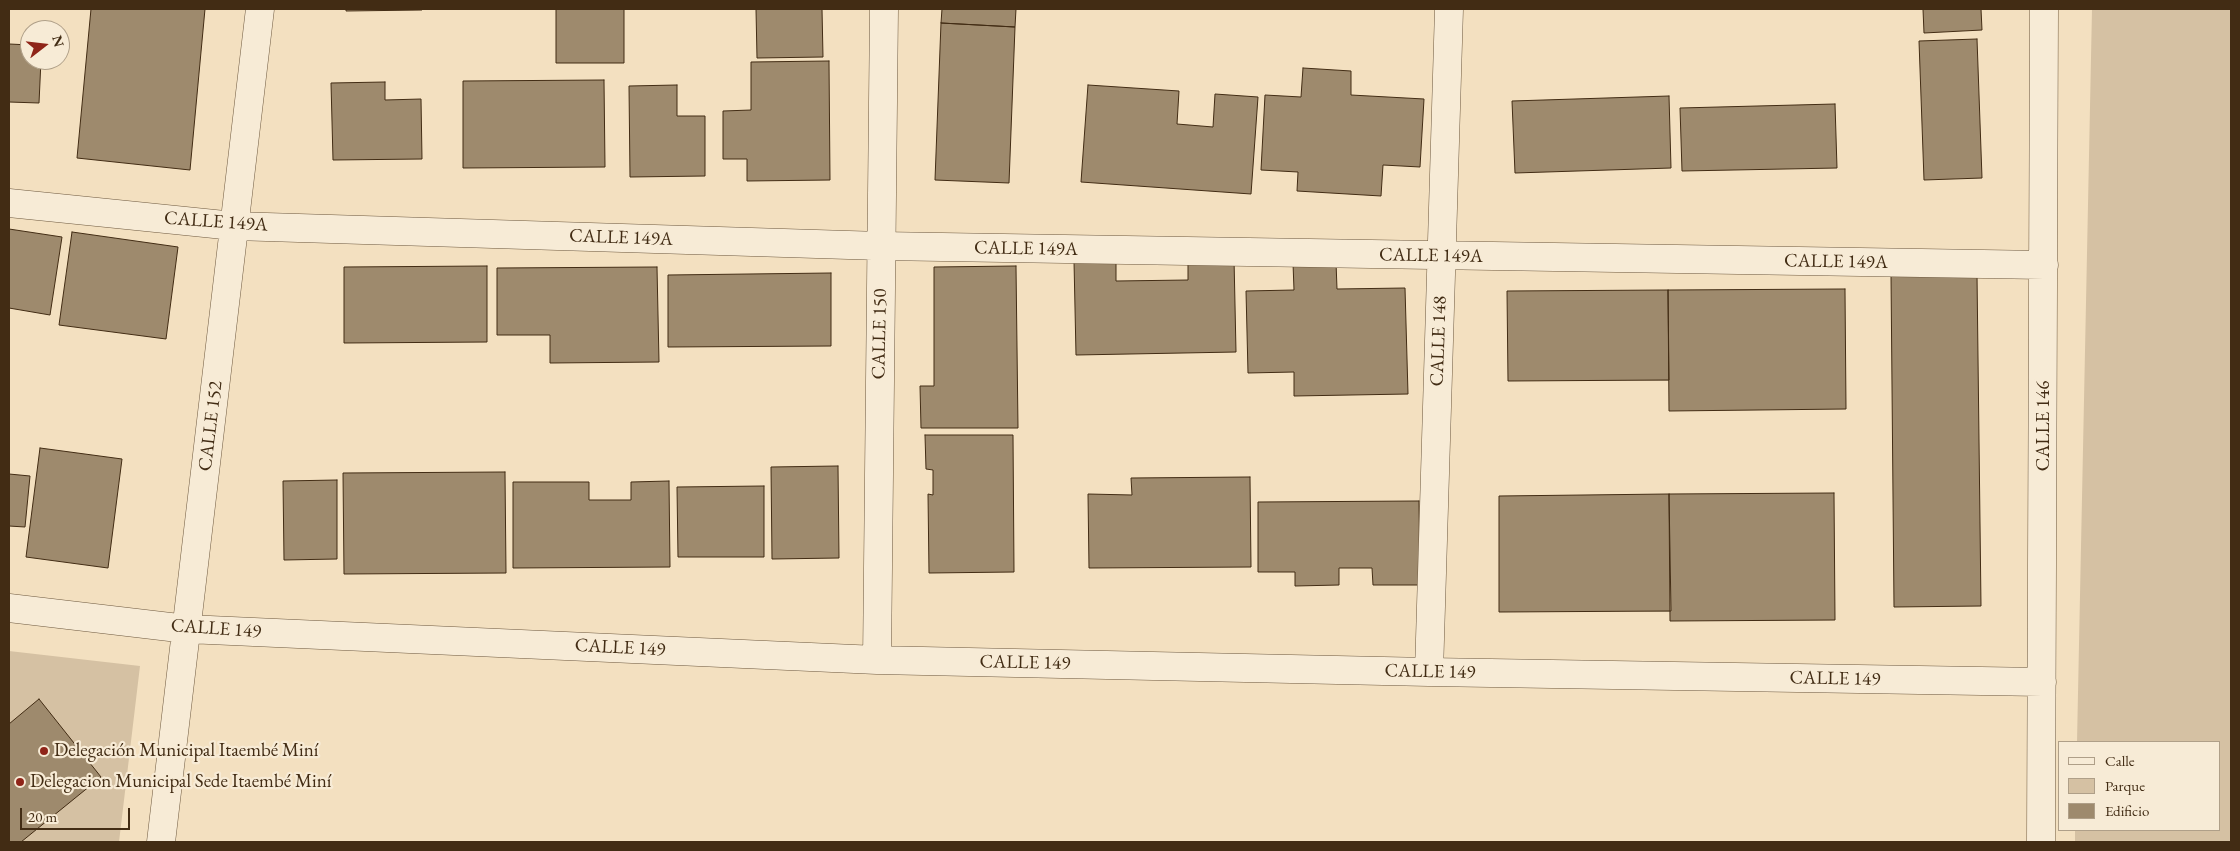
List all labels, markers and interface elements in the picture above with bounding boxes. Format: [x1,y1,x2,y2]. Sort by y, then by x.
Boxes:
north arrow [20,20,70,70]
text: N [48,33,69,49]
street label: CALLE 149A [163,207,269,237]
street label: CALLE 149A [569,225,673,251]
street label: CALLE 149A [974,237,1078,261]
street label: CALLE 149A [1379,244,1483,268]
street label: CALLE 149A [1784,250,1888,274]
street label: CALLE 150 [868,288,892,380]
street label: CALLE 148 [1426,295,1452,387]
street label: CALLE 152 [194,380,228,472]
street label: CALLE 146 [2033,381,2055,471]
street label: CALLE 149 [170,614,262,644]
street label: CALLE 149 [574,634,666,662]
street label: CALLE 149 [979,651,1071,675]
street label: CALLE 149 [1384,660,1476,684]
street label: CALLE 149 [1789,667,1881,691]
place label: Delegación Municipal Itaembé Miní [54,740,318,762]
legend [2058,741,2220,831]
marker: Delegación Municipal Itaembé Miní [38,745,50,757]
text: Calle [2105,751,2135,770]
place label: Delegacion Municipal Sede Itaembé Miní [30,771,331,793]
marker: Delegacion Municipal Sede Itaembé Miní [14,776,26,788]
text: Parque [2105,776,2145,795]
scale bar [22,798,132,830]
text: Edificio [2105,801,2149,820]
text: 20 m [28,807,57,826]

